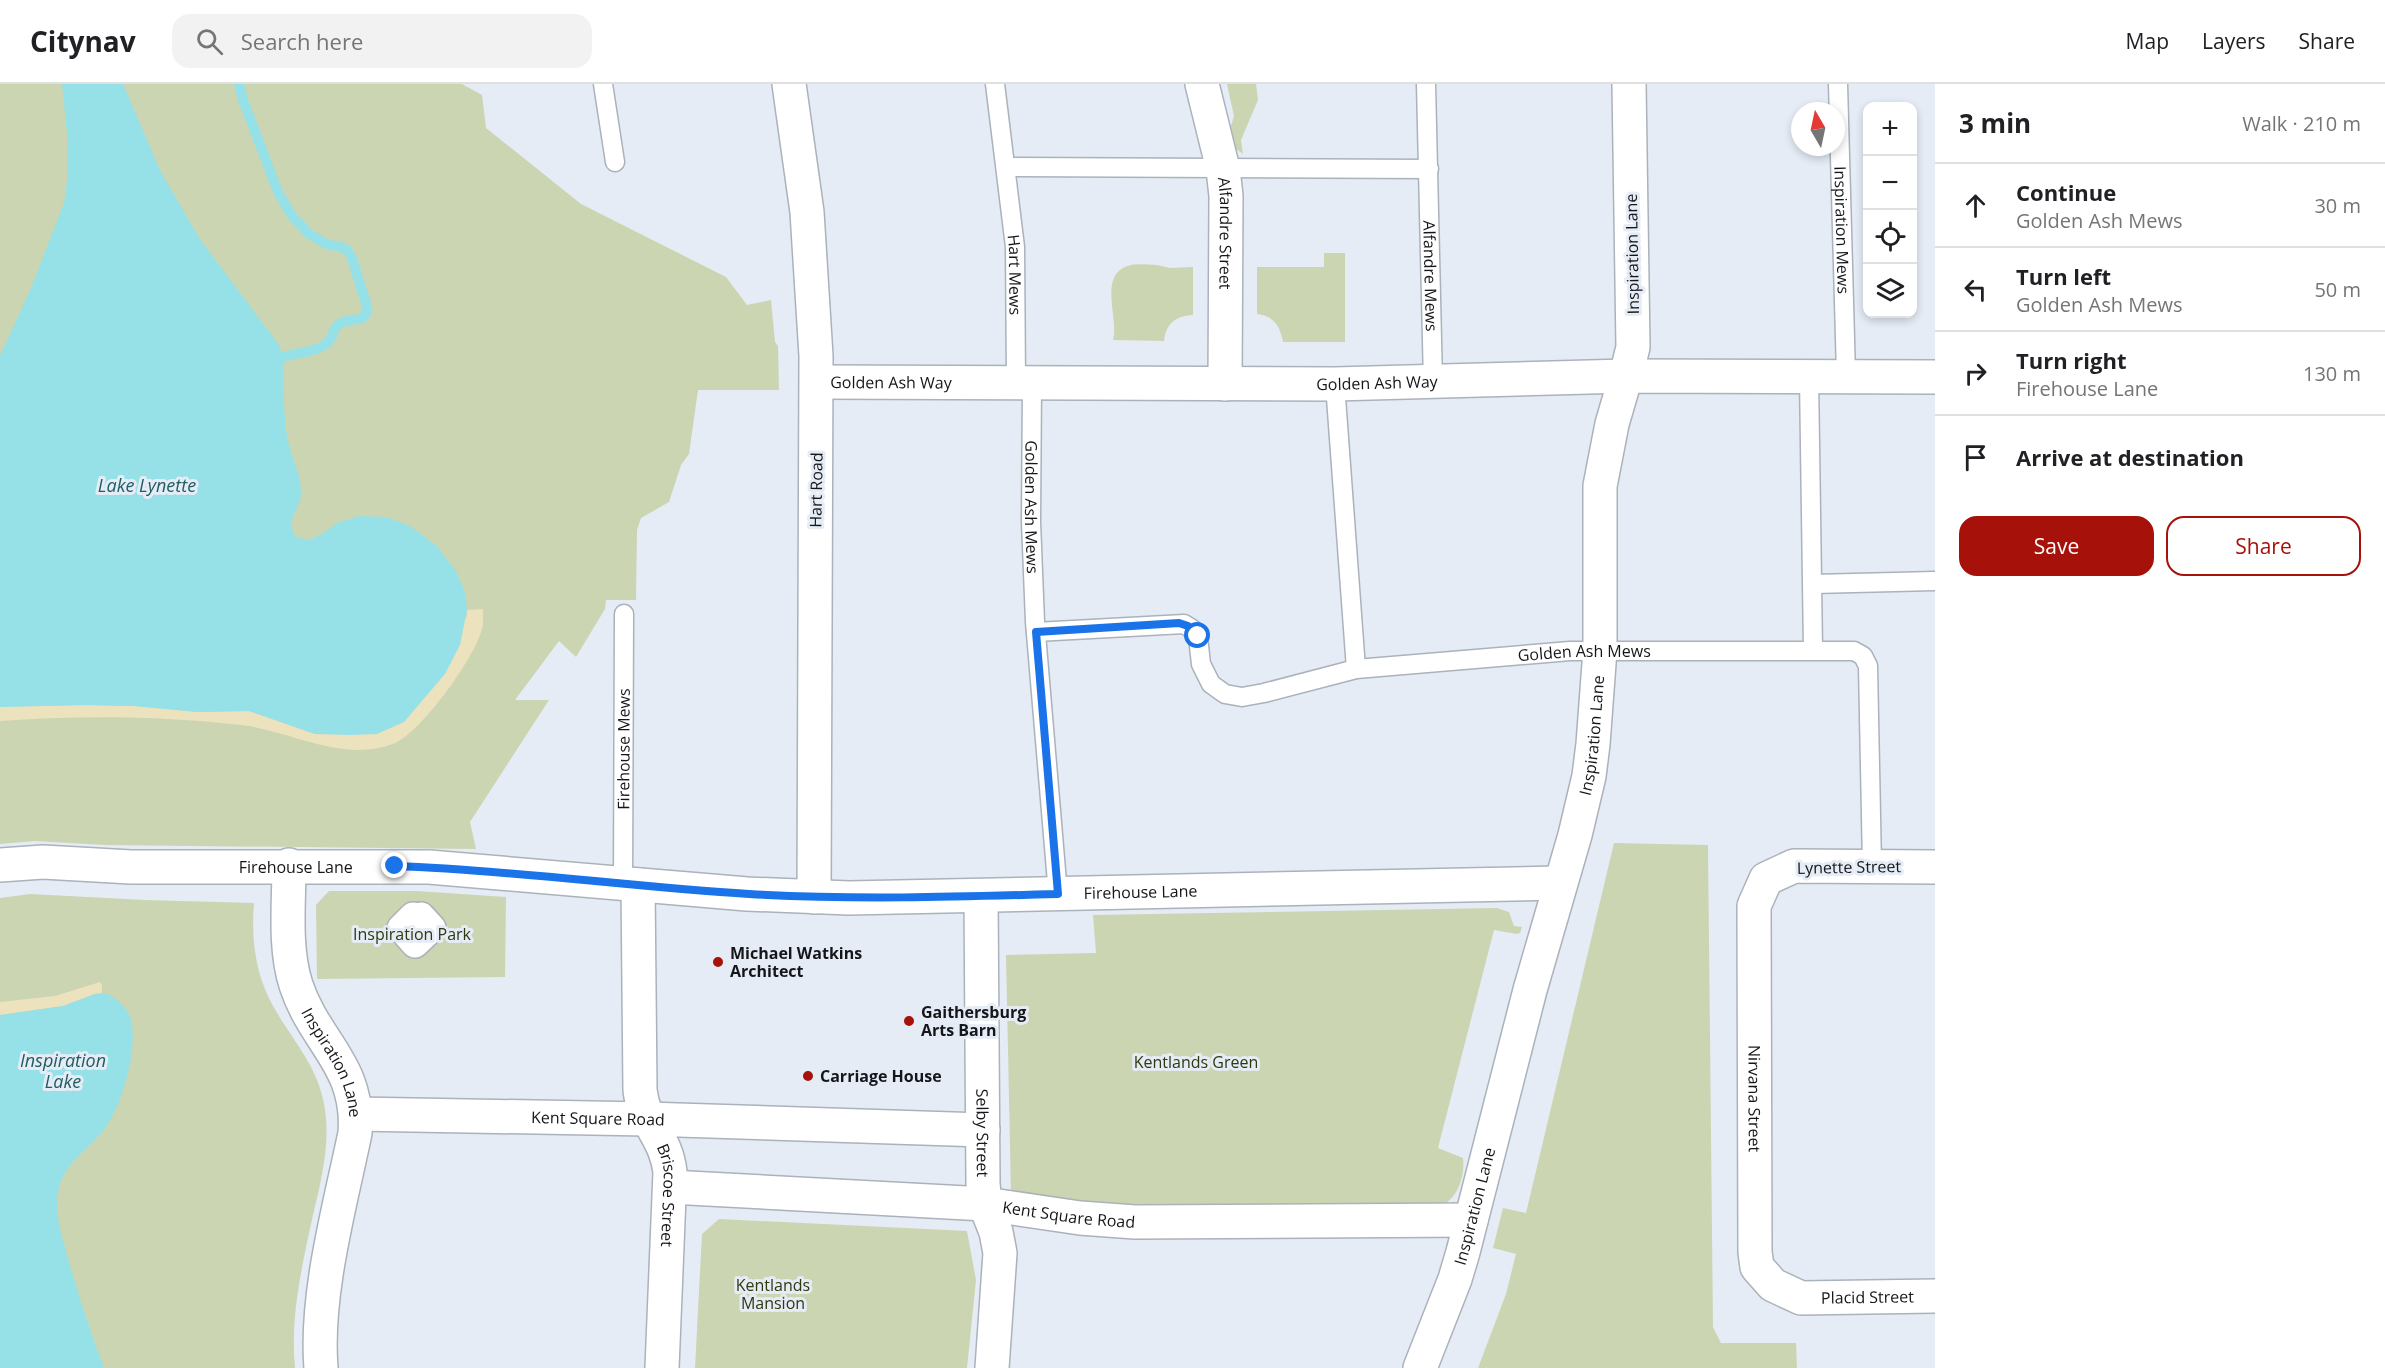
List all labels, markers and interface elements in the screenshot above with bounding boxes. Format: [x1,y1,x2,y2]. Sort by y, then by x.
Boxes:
search box [172,14,592,68]
text: Citynav [30,22,136,60]
icon: search [193,25,226,58]
text: Search here [241,26,363,56]
text: Map [2126,27,2169,55]
text: Layers [2202,27,2266,55]
text: Share [2299,27,2355,55]
north arrow [1791,102,1845,156]
map controls [1863,102,1917,318]
button: + [1863,102,1917,156]
text: 3 min [1959,105,2031,141]
text: Walk · 210 m [2242,110,2361,137]
button: − [1863,156,1917,210]
street label: Inspiration Mews [1829,166,1855,294]
street label: Alfandre Street [1213,176,1237,290]
text: Continue [2016,177,2116,207]
icon: ahead [1959,189,1992,222]
text: 30 m [2314,192,2361,219]
street label: Inspiration Lane [1620,194,1644,314]
text: Golden Ash Mews [2016,207,2182,234]
button: locate [1863,210,1917,264]
street label: Alfandre Mews [1418,220,1443,332]
street label: Hart Mews [1003,233,1026,315]
text: Turn left [2016,261,2111,291]
button: layers [1863,264,1917,318]
icon: left [1959,273,1992,306]
text: 50 m [2314,276,2361,303]
text: Golden Ash Mews [2016,291,2182,318]
text: Turn right [2016,345,2127,375]
icon: right [1959,357,1992,390]
text: 130 m [2303,360,2361,387]
street label: Golden Ash Way [1316,370,1439,395]
street label: Golden Ash Way [830,371,953,394]
text: Firehouse Lane [2016,375,2158,402]
street label: Golden Ash Mews [1020,440,1044,574]
icon: arrive [1959,441,1992,474]
text: Arrive at destination [2016,442,2244,472]
street label: Hart Road [804,452,828,528]
water label: Lake Lynette [98,473,196,497]
button: Save [1959,516,2154,576]
button: Share [2166,516,2361,576]
route start [1184,622,1210,648]
street label: Golden Ash Mews [1517,640,1651,666]
street label: Inspiration Lane [1574,675,1609,798]
street label: Firehouse Mews [612,688,635,810]
route end [381,852,407,878]
street label: Lynette Street [1797,855,1902,879]
street label: Firehouse Lane [239,856,353,878]
street label: Firehouse Lane [1083,880,1198,904]
park label: Inspiration Park [353,923,472,945]
place label: Michael Watkins Architect [730,942,862,982]
marker: Michael Watkins Architect [711,955,725,969]
place label: Gaithersburg Arts Barn [921,1001,1026,1041]
street label: Inspiration Lane [296,1004,366,1118]
marker: Gaithersburg Arts Barn [902,1014,916,1028]
street label: Nirvana Street [1743,1045,1766,1152]
water label: Inspiration Lake [20,1048,106,1093]
park label: Kentlands Green [1134,1051,1258,1073]
place label: Carriage House [820,1065,942,1087]
marker: Carriage House [801,1069,815,1083]
street label: Selby Street [971,1089,994,1178]
street label: Kent Square Road [531,1106,665,1131]
street label: Briscoe Street [652,1140,681,1248]
street label: Inspiration Lane [1449,1145,1500,1268]
street label: Kent Square Road [1001,1196,1136,1233]
park label: Kentlands Mansion [736,1274,810,1314]
street label: Placid Street [1821,1285,1914,1309]

